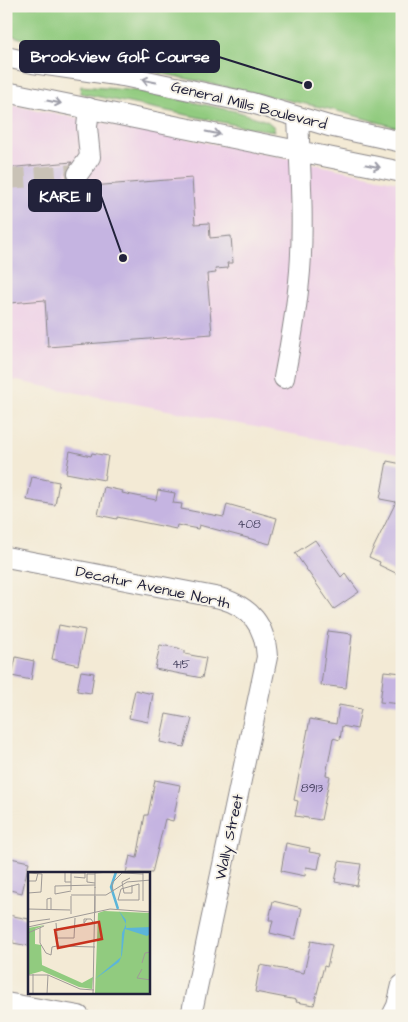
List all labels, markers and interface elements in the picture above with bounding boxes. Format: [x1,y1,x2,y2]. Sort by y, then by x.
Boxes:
callout: Brookview Golf Course [20,41,219,72]
text: Brookview Golf Course [30,46,210,68]
one-way arrow [141,76,157,85]
street label: General Mills Boulevard [169,76,329,135]
one-way arrow [46,97,62,107]
one-way arrow [205,129,221,139]
one-way arrow [364,162,380,171]
callout: KARE 11 [29,180,101,211]
text: KARE 11 [39,186,92,208]
house number: 408 [237,516,261,533]
street label: Decatur Avenue North [74,561,233,614]
house number: 415 [172,656,191,673]
house number: 8913 [301,780,323,797]
street label: Wally Street [210,792,250,882]
inset map [28,872,150,994]

